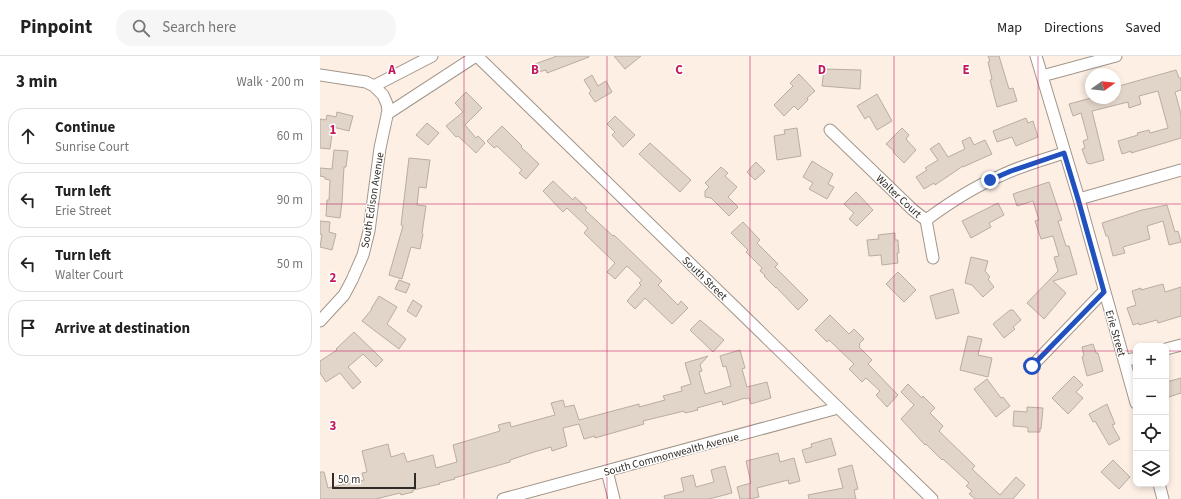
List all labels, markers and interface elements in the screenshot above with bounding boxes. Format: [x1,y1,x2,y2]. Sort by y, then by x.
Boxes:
search box [116,10,396,46]
text: Pinpoint [20,14,92,41]
icon: search [130,17,152,39]
text: Search here [162,17,236,38]
text: Map [997,18,1022,38]
text: Directions [1044,18,1103,38]
text: Saved [1125,18,1161,38]
text: A [387,61,396,79]
text: B [531,61,539,79]
text: C [675,61,683,79]
text: D [818,61,826,79]
text: E [962,61,970,79]
north arrow [1085,68,1121,104]
text: 3 min [16,70,57,94]
text: Walk · 200 m [236,73,304,91]
text: Continue [55,117,115,138]
text: 1 [330,121,337,139]
icon: ahead [17,125,39,147]
text: 60 m [277,127,303,145]
text: Sunrise Court [55,138,129,156]
street label: South Edison Avenue [358,151,388,249]
street label: Walter Court [872,171,925,222]
route end [981,171,999,189]
text: Turn left [55,181,111,202]
icon: left [17,189,39,211]
text: 90 m [277,191,303,209]
text: Erie Street [55,202,111,220]
text: Turn left [55,245,111,266]
icon: left [17,253,39,275]
street label: South Street [679,253,731,304]
text: 50 m [277,255,303,273]
text: Walter Court [55,266,123,284]
text: 2 [330,269,337,287]
street label: Erie Street [1102,308,1129,358]
icon: arrive [17,317,39,339]
text: Arrive at destination [55,318,190,339]
map controls [1133,343,1169,487]
button: + [1133,343,1169,379]
route start [1023,357,1041,375]
button: − [1133,379,1169,415]
button: locate [1133,415,1169,451]
text: 3 [330,417,337,435]
street label: South Commonwealth Avenue [602,429,741,480]
button: layers [1133,451,1169,487]
scale bar [332,471,416,490]
text: 50 m [338,472,360,487]

